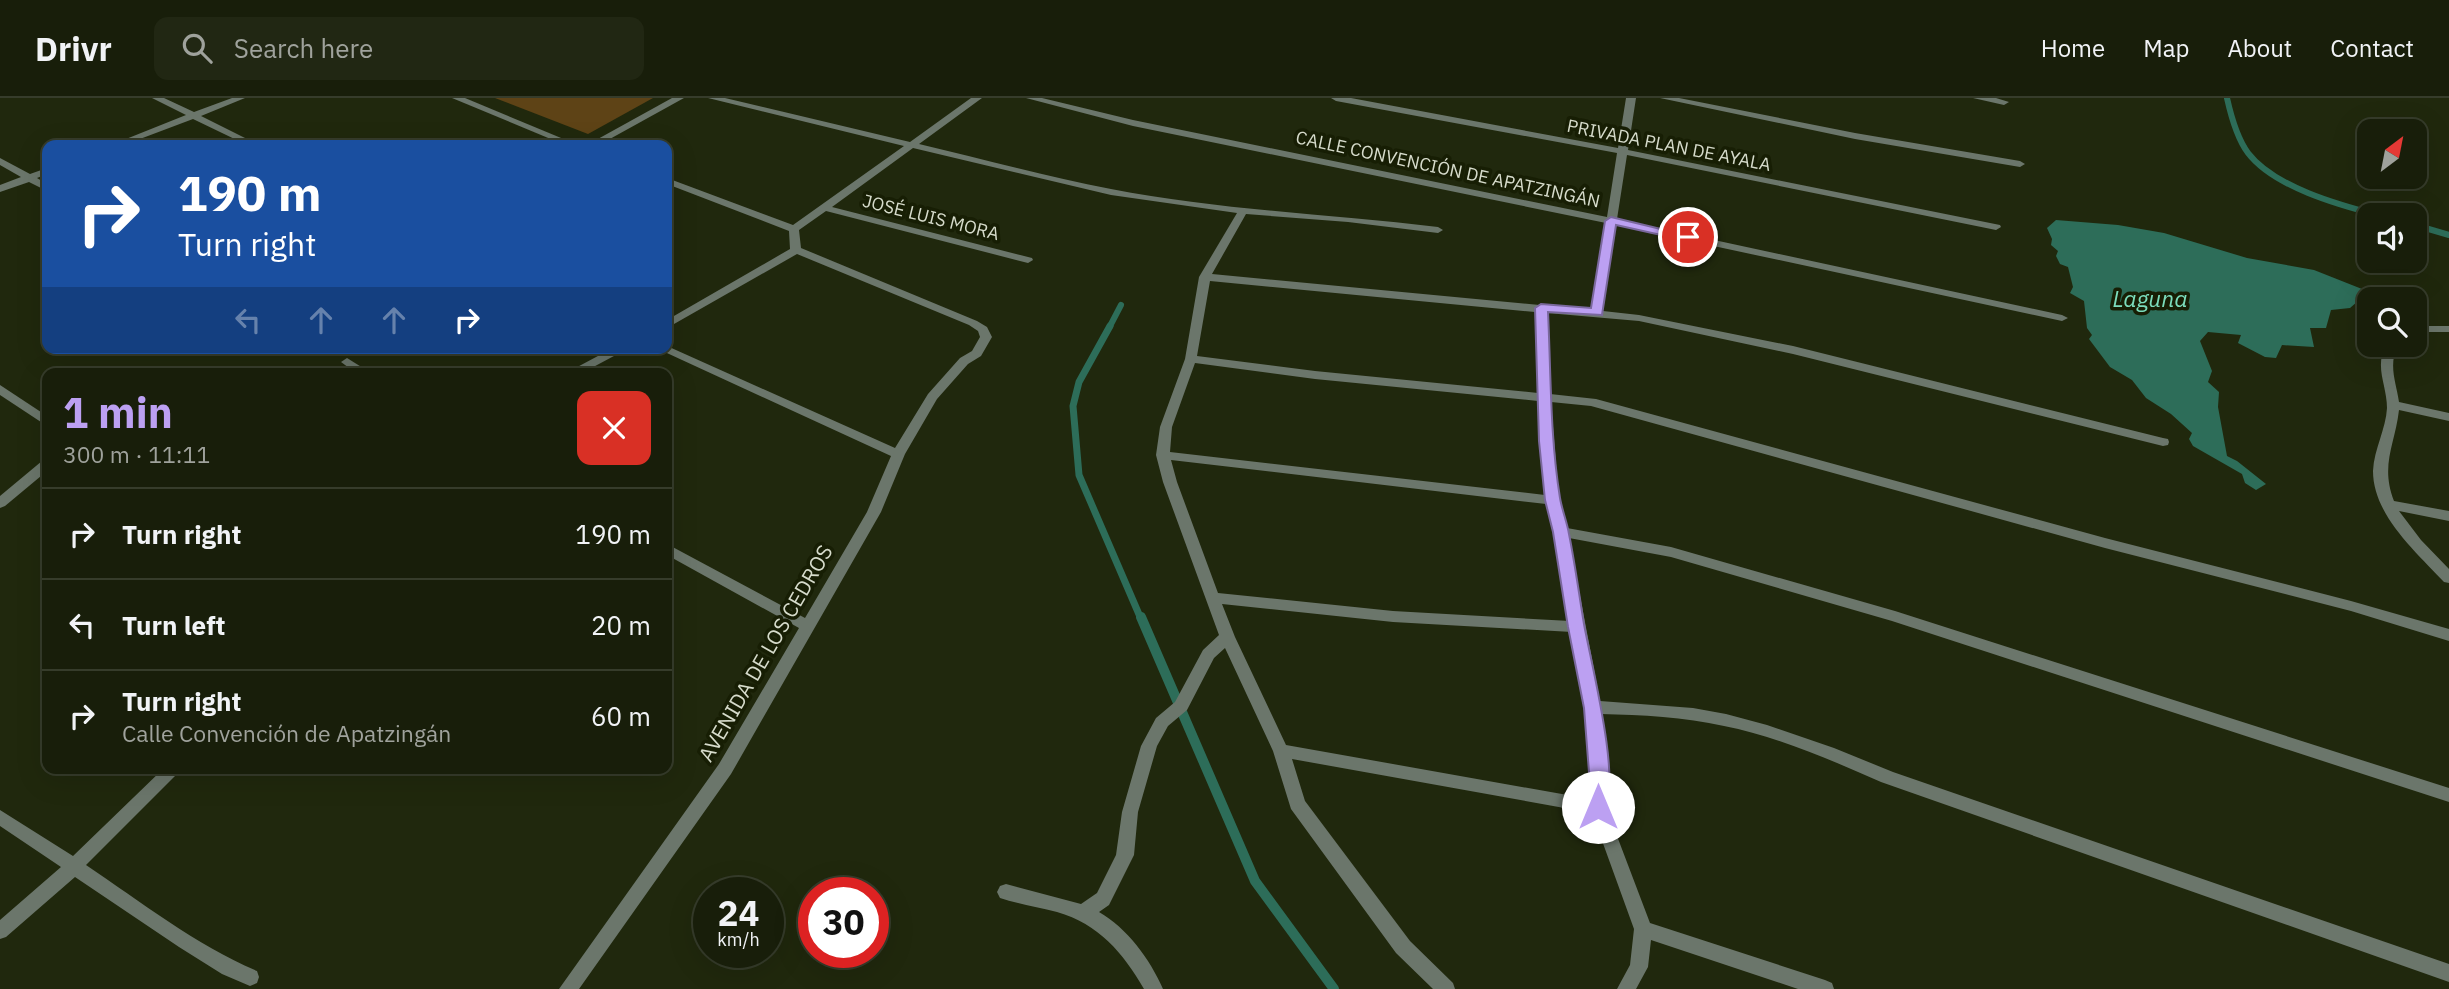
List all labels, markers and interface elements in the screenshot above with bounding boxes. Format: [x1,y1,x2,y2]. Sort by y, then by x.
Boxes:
search box [154,17,644,80]
text: Drivr [35,27,112,70]
icon: search [178,29,216,67]
text: Search here [234,31,373,65]
text: Home [2041,32,2105,64]
text: Map [2143,32,2189,64]
text: About [2227,32,2292,64]
text: Contact [2330,32,2414,64]
street label: PRIVADA PLAN DE AYALA [1565,114,1773,176]
north arrow [2357,119,2427,189]
map controls [2357,119,2427,357]
street label: CALLE CONVENCIÓN DE APATZINGÁN [1294,125,1602,213]
text: 190 m [178,161,322,224]
icon: right [63,168,154,259]
street label: JOSÉ LUIS MORA [860,189,1002,245]
button: sound [2357,203,2427,273]
pin [1658,207,1718,267]
icon: arrive [1669,218,1707,256]
text: Turn right [178,223,316,265]
water label: Laguna [2112,283,2188,313]
button: search [2357,287,2427,357]
icon: left [229,301,267,339]
icon: ahead [302,301,340,339]
icon: ahead [375,301,413,339]
icon: right [448,301,486,339]
text: 1 min [63,385,173,440]
button: close [577,391,651,465]
text: 300 m · 11:11 [63,439,210,469]
icon: right [63,515,101,553]
text: Turn right [122,517,241,551]
text: 190 m [575,517,651,551]
street label: AVENIDA DE LOS CEDROS [691,539,839,767]
icon: left [63,606,101,644]
text: Turn left [122,608,225,642]
text: 20 m [591,608,651,642]
text: Turn right [122,684,241,718]
icon: right [63,697,101,735]
text: 60 m [591,699,651,733]
text: Calle Convención de Apatzingán [122,718,451,748]
position arrow [1561,770,1635,844]
speed limit sign: 30 [798,877,889,968]
text: 24 [717,890,760,936]
text: km/h [717,928,760,951]

